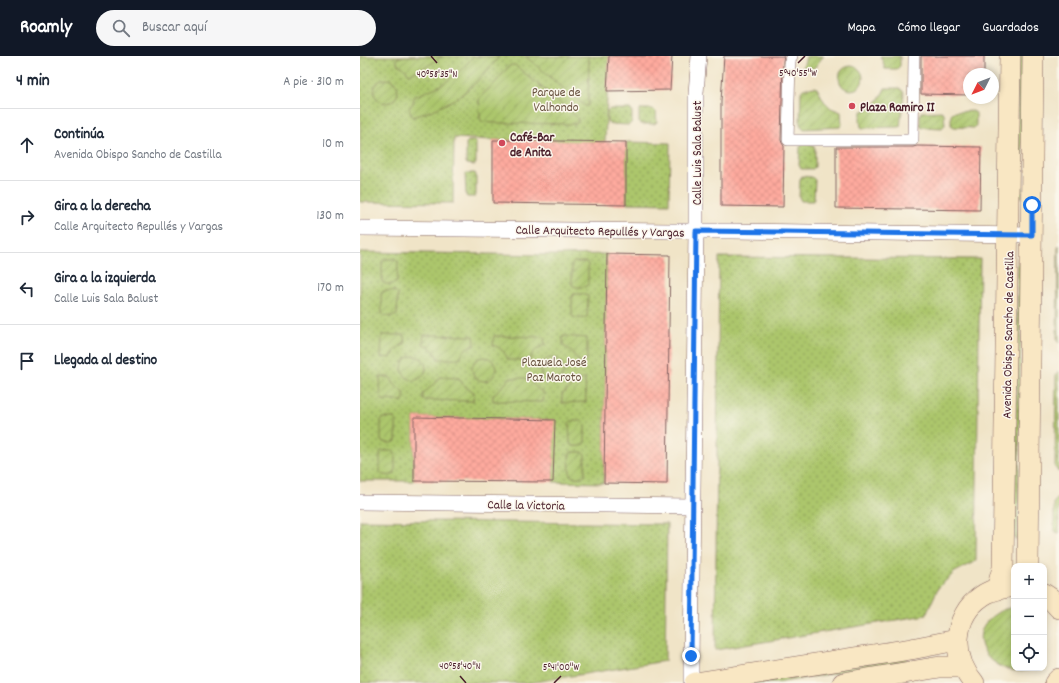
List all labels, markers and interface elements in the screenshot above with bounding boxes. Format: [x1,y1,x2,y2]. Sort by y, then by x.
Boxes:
search box [96,10,376,46]
text: Roamly [20,15,72,42]
icon: search [110,17,132,39]
text: Buscar aquí [142,17,207,39]
text: Mapa [848,18,875,38]
text: Cómo llegar [897,18,960,38]
text: Guardados [982,18,1039,38]
text: 5°40'55"W [779,67,817,81]
text: 40°58'35"N [417,68,458,82]
north arrow [963,68,999,104]
text: 4 min [16,70,50,94]
text: A pie · 310 m [283,73,344,92]
park label: Parque de Valhondo [532,84,581,118]
place label: Plaza Ramiro II [860,99,935,118]
street label: Calle Luis Sala Balust [689,101,708,205]
marker: Plaza Ramiro II [847,101,857,111]
text: Continúa [54,124,104,146]
place label: Café-Bar de Anita [510,129,555,163]
icon: ahead [16,134,38,156]
text: 10 m [322,135,344,154]
marker: Café-Bar de Anita [497,138,507,148]
text: Avenida Obispo Sancho de Castilla [54,146,222,165]
text: Gira a la derecha [54,196,151,218]
route start [1023,196,1041,214]
icon: right [16,206,38,228]
text: 130 m [316,207,344,226]
text: Calle Arquitecto Repullés y Vargas [54,218,223,237]
street label: Calle Arquitecto Repullés y Vargas [515,222,685,243]
street label: Avenida Obispo Sancho de Castilla [999,250,1020,419]
text: Gira a la izquierda [54,268,155,290]
icon: left [16,278,38,300]
text: 170 m [317,279,344,298]
text: Calle Luis Sala Balust [54,290,158,309]
icon: arrive [16,350,38,372]
text: Llegada al destino [54,350,157,372]
park label: Plazuela José Paz Maroto [521,354,587,388]
street label: Calle la Victoria [487,496,566,517]
map controls [1011,563,1047,671]
button: + [1011,563,1047,599]
button: − [1011,599,1047,635]
button: locate [1011,635,1047,671]
route end [682,647,700,665]
text: 40°58'40"N [439,660,481,674]
text: 5°41'00"W [543,661,579,675]

